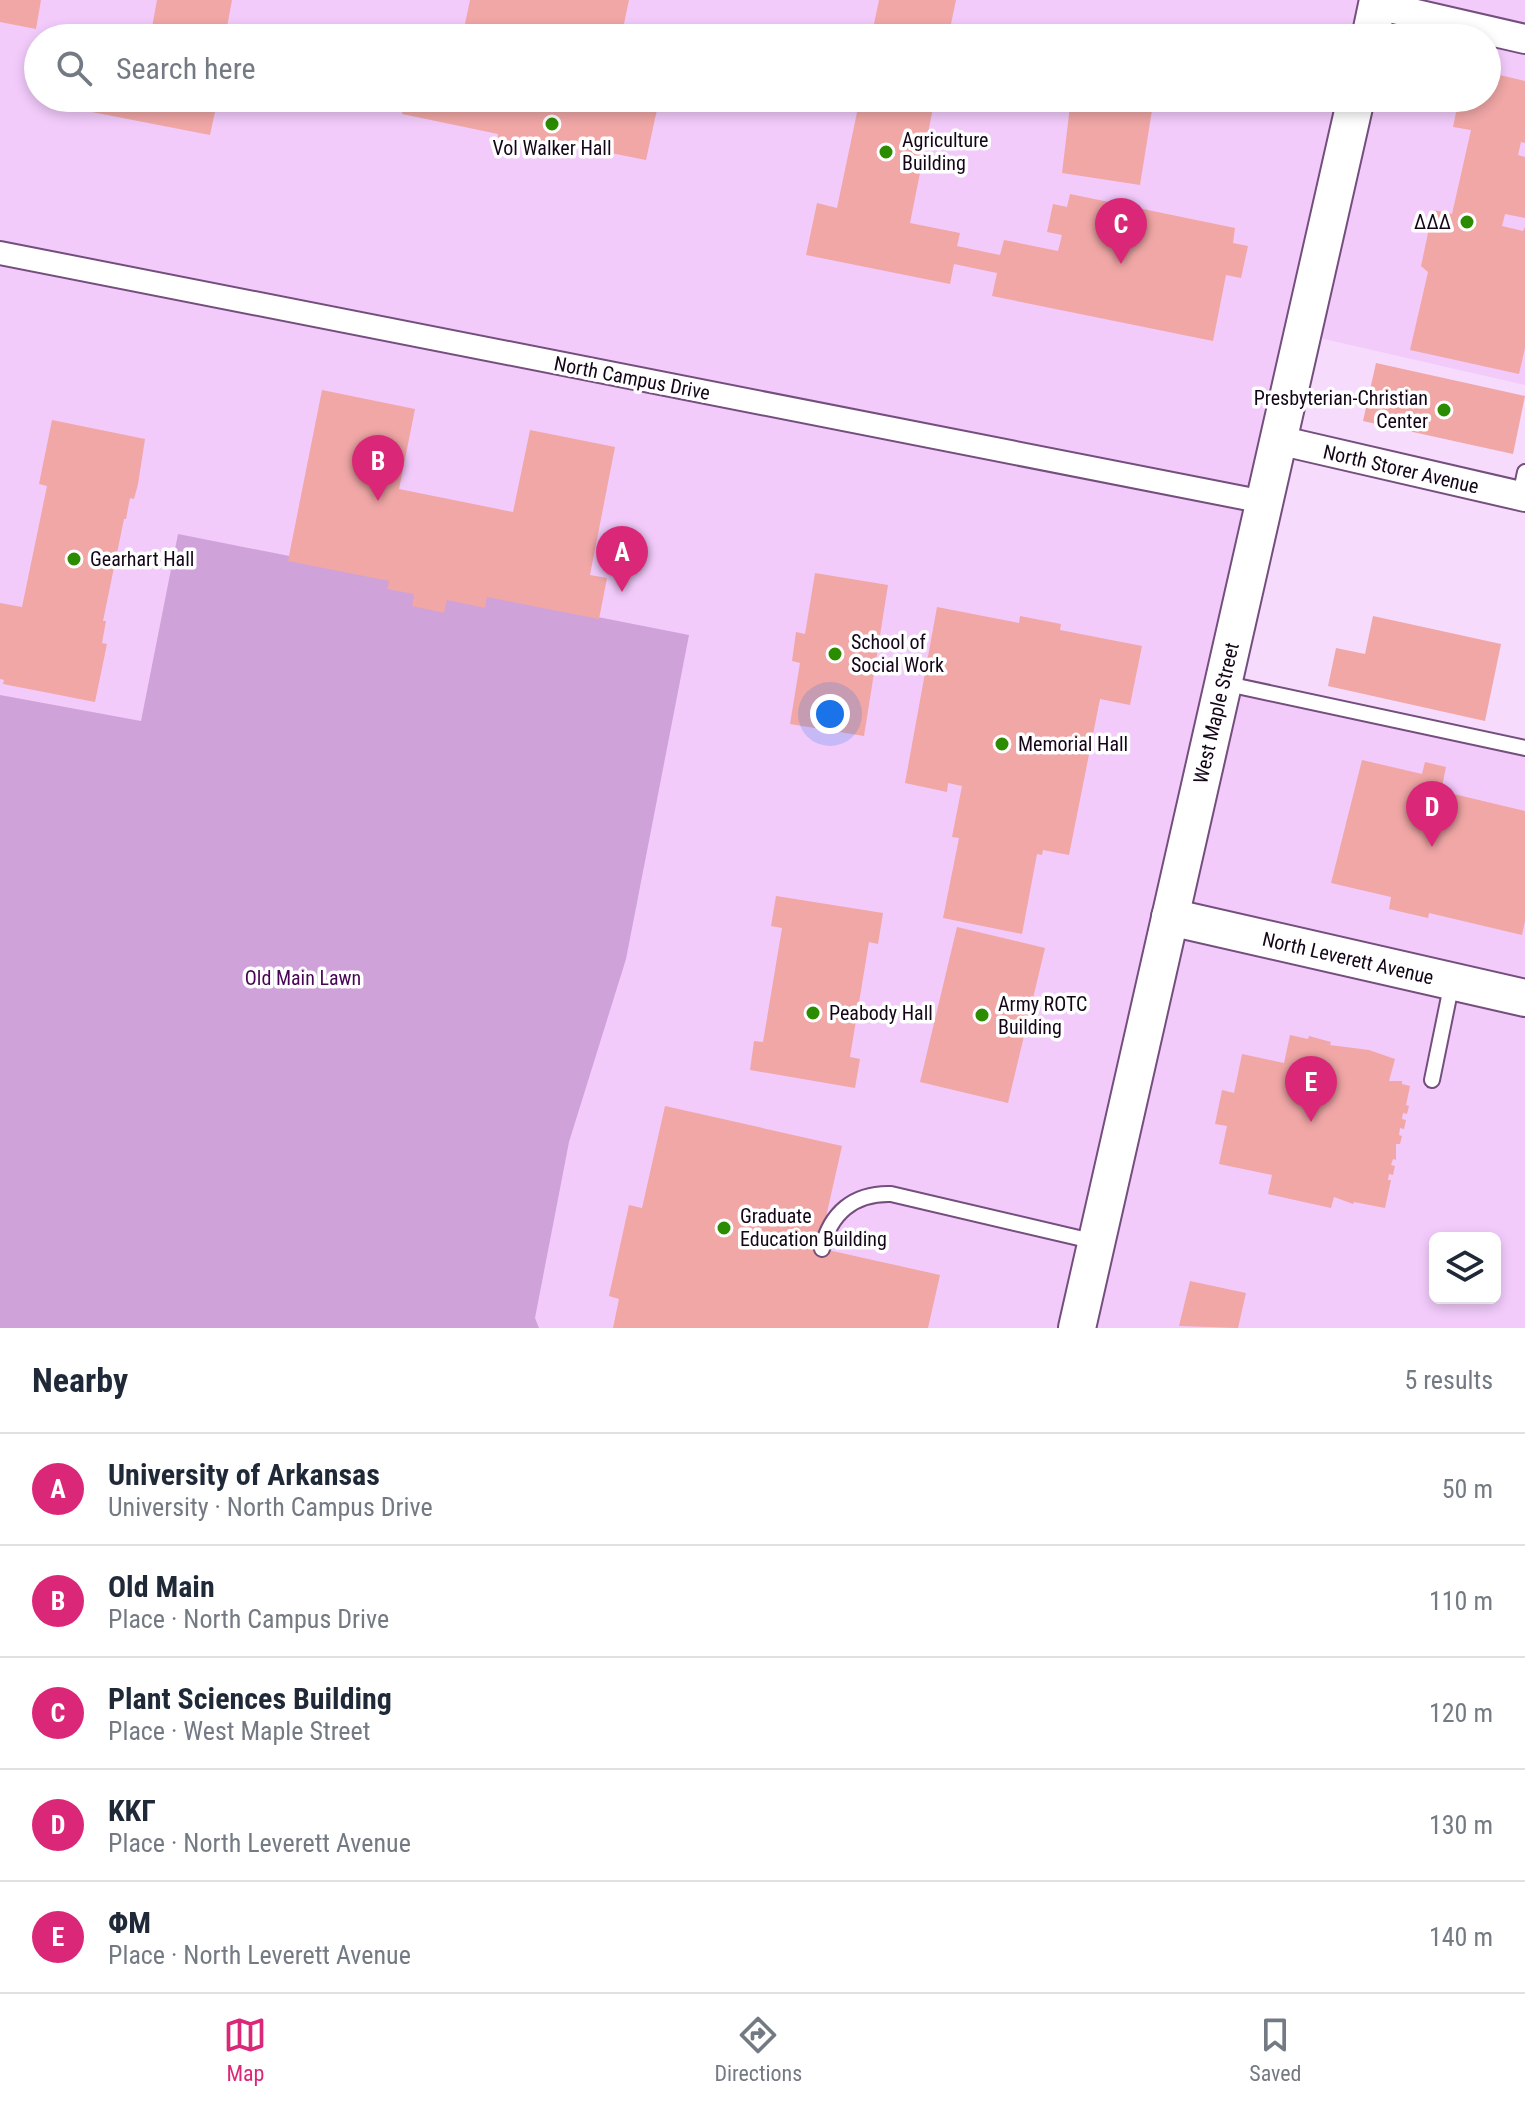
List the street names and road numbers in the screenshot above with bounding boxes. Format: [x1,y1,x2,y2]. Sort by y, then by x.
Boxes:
street label: North Campus Drive [552,351,712,405]
street label: North Storer Avenue [1321,439,1481,499]
street label: West Maple Street [1188,640,1244,786]
street label: North Leverett Avenue [1260,927,1436,989]

